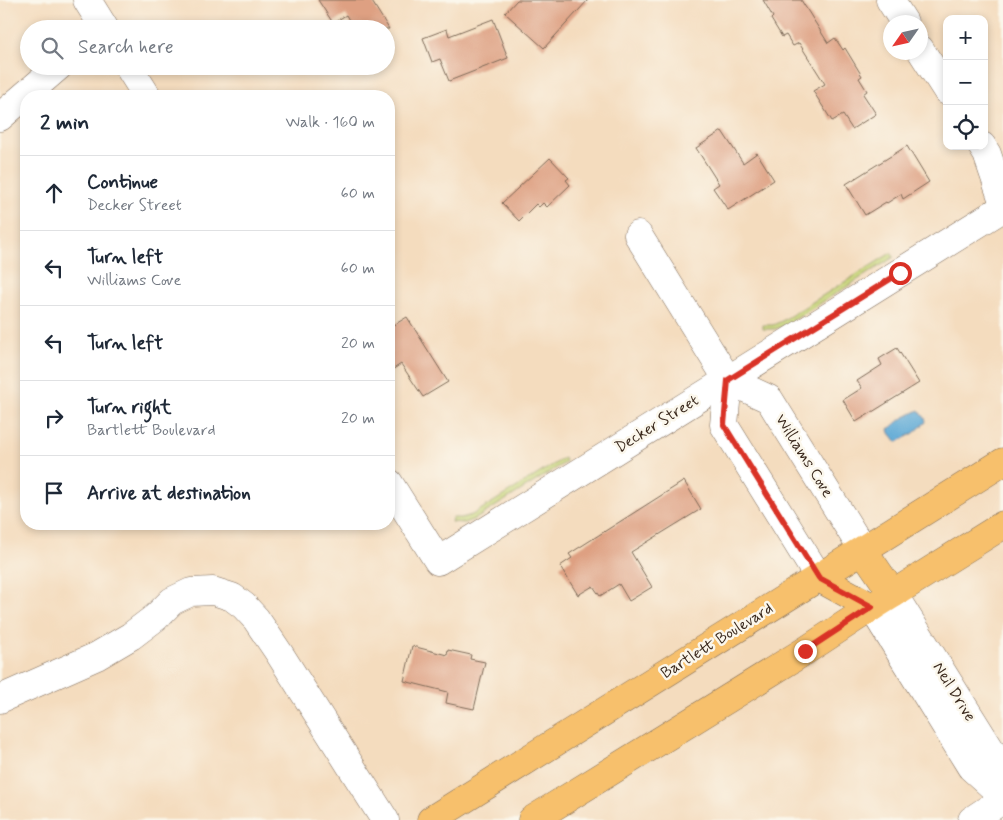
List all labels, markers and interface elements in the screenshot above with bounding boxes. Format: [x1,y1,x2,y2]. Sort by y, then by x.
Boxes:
north arrow [883,15,928,60]
map controls [943,15,988,150]
button: + [943,15,988,60]
search box [20,20,395,75]
icon: search [38,34,66,62]
text: Search here [78,35,174,60]
button: − [943,60,988,105]
button: locate [943,105,988,150]
text: 2 min [40,109,89,137]
text: Walk · 160 m [285,112,375,133]
text: Continue [87,170,158,195]
icon: ahead [40,179,68,207]
text: 60 m [341,183,375,204]
text: Decker Street [87,195,182,216]
text: Turn left [87,245,163,270]
icon: left [40,254,68,282]
text: 60 m [341,258,375,279]
route start [889,262,912,285]
text: Williams Cove [87,270,181,291]
icon: left [40,329,68,357]
text: Turn left [87,331,163,356]
text: 20 m [341,333,375,354]
street label: Decker Street [611,390,703,458]
text: Turn right [87,395,171,420]
icon: right [40,404,68,432]
text: 20 m [341,408,375,429]
street label: Williams Cove [770,410,838,502]
text: Bartlett Boulevard [87,420,215,441]
icon: arrive [40,479,68,507]
text: Arrive at destination [87,481,251,506]
street label: Bartlett Boulevard [657,598,777,684]
route end [794,640,817,663]
street label: Neil Drive [928,658,980,726]

